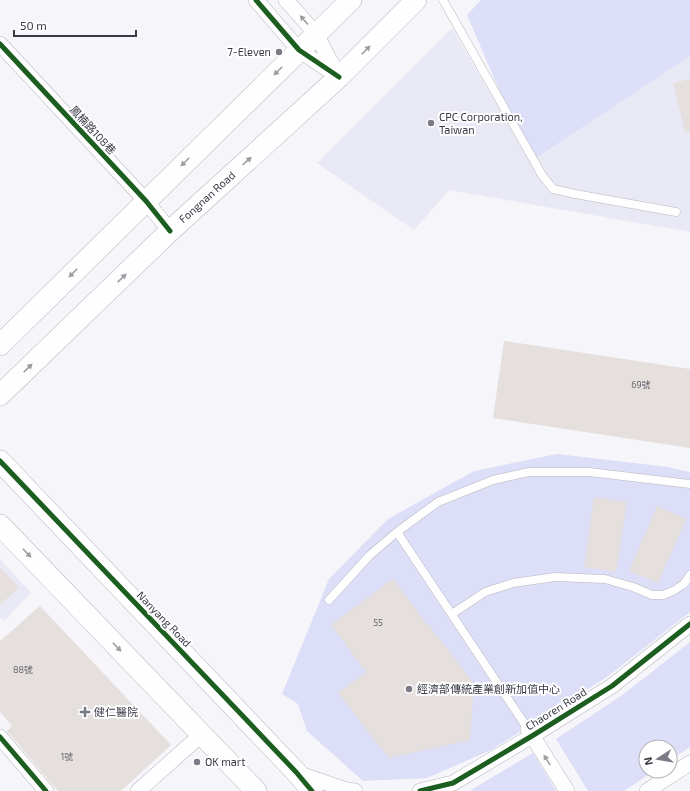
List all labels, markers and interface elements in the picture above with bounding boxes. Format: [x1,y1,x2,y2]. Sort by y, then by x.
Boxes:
scale bar [14,12,136,38]
one-way arrow [299,15,308,26]
text: 50 m [20,18,47,32]
place label: 7-Eleven [227,45,271,58]
one-way arrow [361,45,371,54]
marker: 7-Eleven [274,47,284,57]
one-way arrow [273,66,283,76]
street label: 鳳楠路108巷 [68,103,119,157]
place label: CPC Corporation, Taiwan [439,110,523,136]
marker: CPC Corporation, Taiwan [426,118,436,128]
one-way arrow [242,156,253,165]
one-way arrow [180,157,190,167]
street label: Fongnan Road [176,168,237,225]
one-way arrow [68,268,78,278]
one-way arrow [117,273,127,283]
one-way arrow [23,363,33,373]
house number: 69號 [631,379,651,390]
one-way arrow [22,548,32,558]
street label: Nanyang Road [135,588,194,649]
house number: 55 [373,617,383,628]
one-way arrow [112,642,122,652]
house number: 88號 [13,664,33,675]
place label: 經濟部傳統產業創新加值中心 [417,682,560,695]
marker: 經濟部傳統產業創新加值中心 [404,684,414,694]
street label: Chaoren Road [523,685,589,732]
place label: 健仁醫院 [94,705,138,718]
marker: 健仁醫院 [79,706,91,718]
north arrow [638,739,678,779]
house number: 1號 [61,751,73,762]
place label: OK mart [205,755,245,768]
one-way arrow [543,755,551,765]
text: N [641,756,655,766]
marker: OK mart [192,757,202,767]

